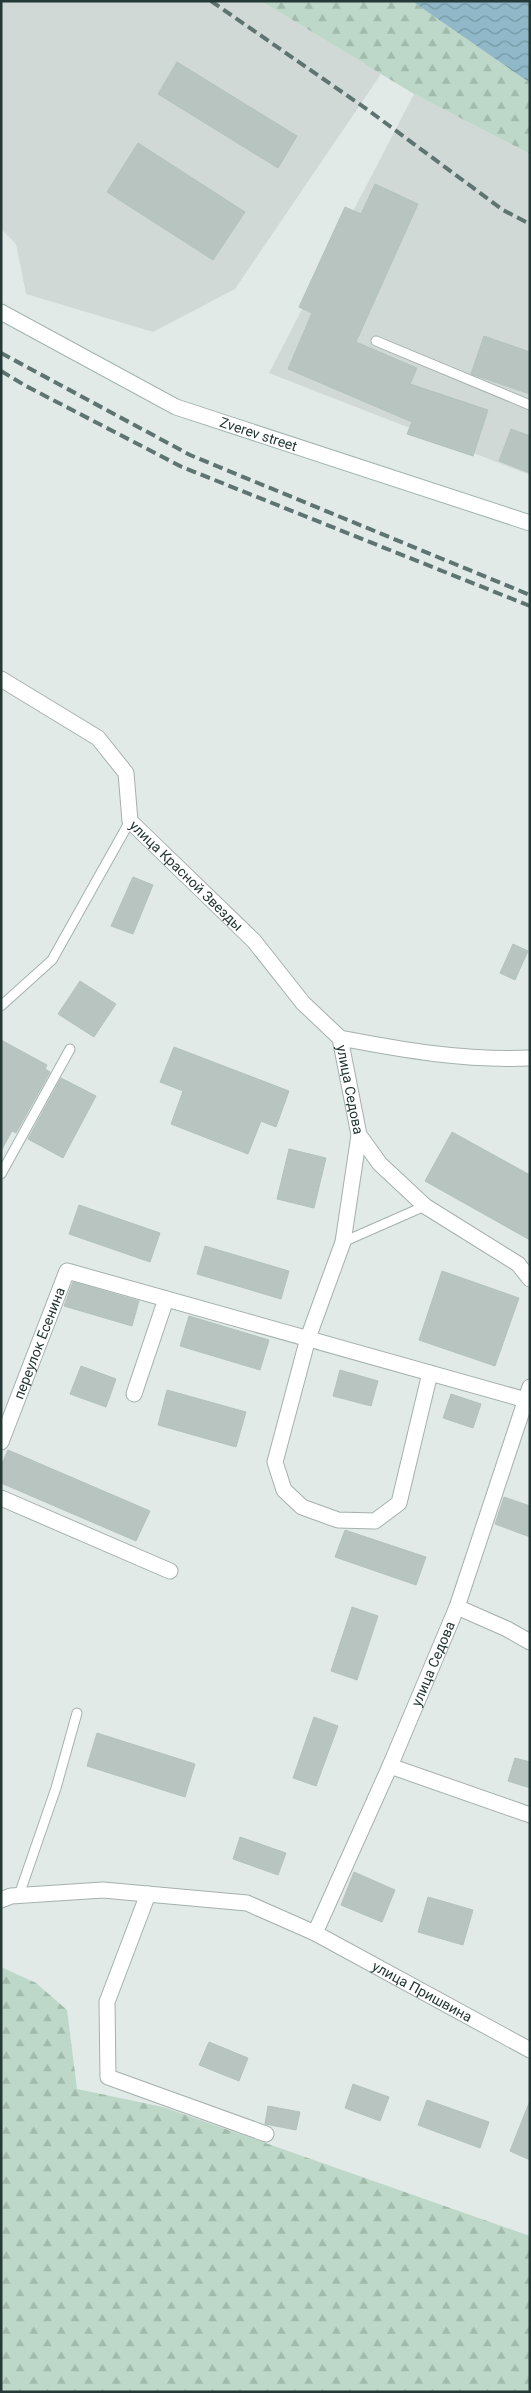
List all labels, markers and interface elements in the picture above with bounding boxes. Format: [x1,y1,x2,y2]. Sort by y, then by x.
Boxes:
street label: Zverev street [218,414,300,454]
street label: улица Красной Звезды [126,817,246,934]
street label: улица Седова [334,1044,367,1136]
street label: переулок Есенина [10,1285,68,1401]
street label: улица Седова [408,1619,458,1709]
street label: улица Пришвина [370,1958,475,2025]

